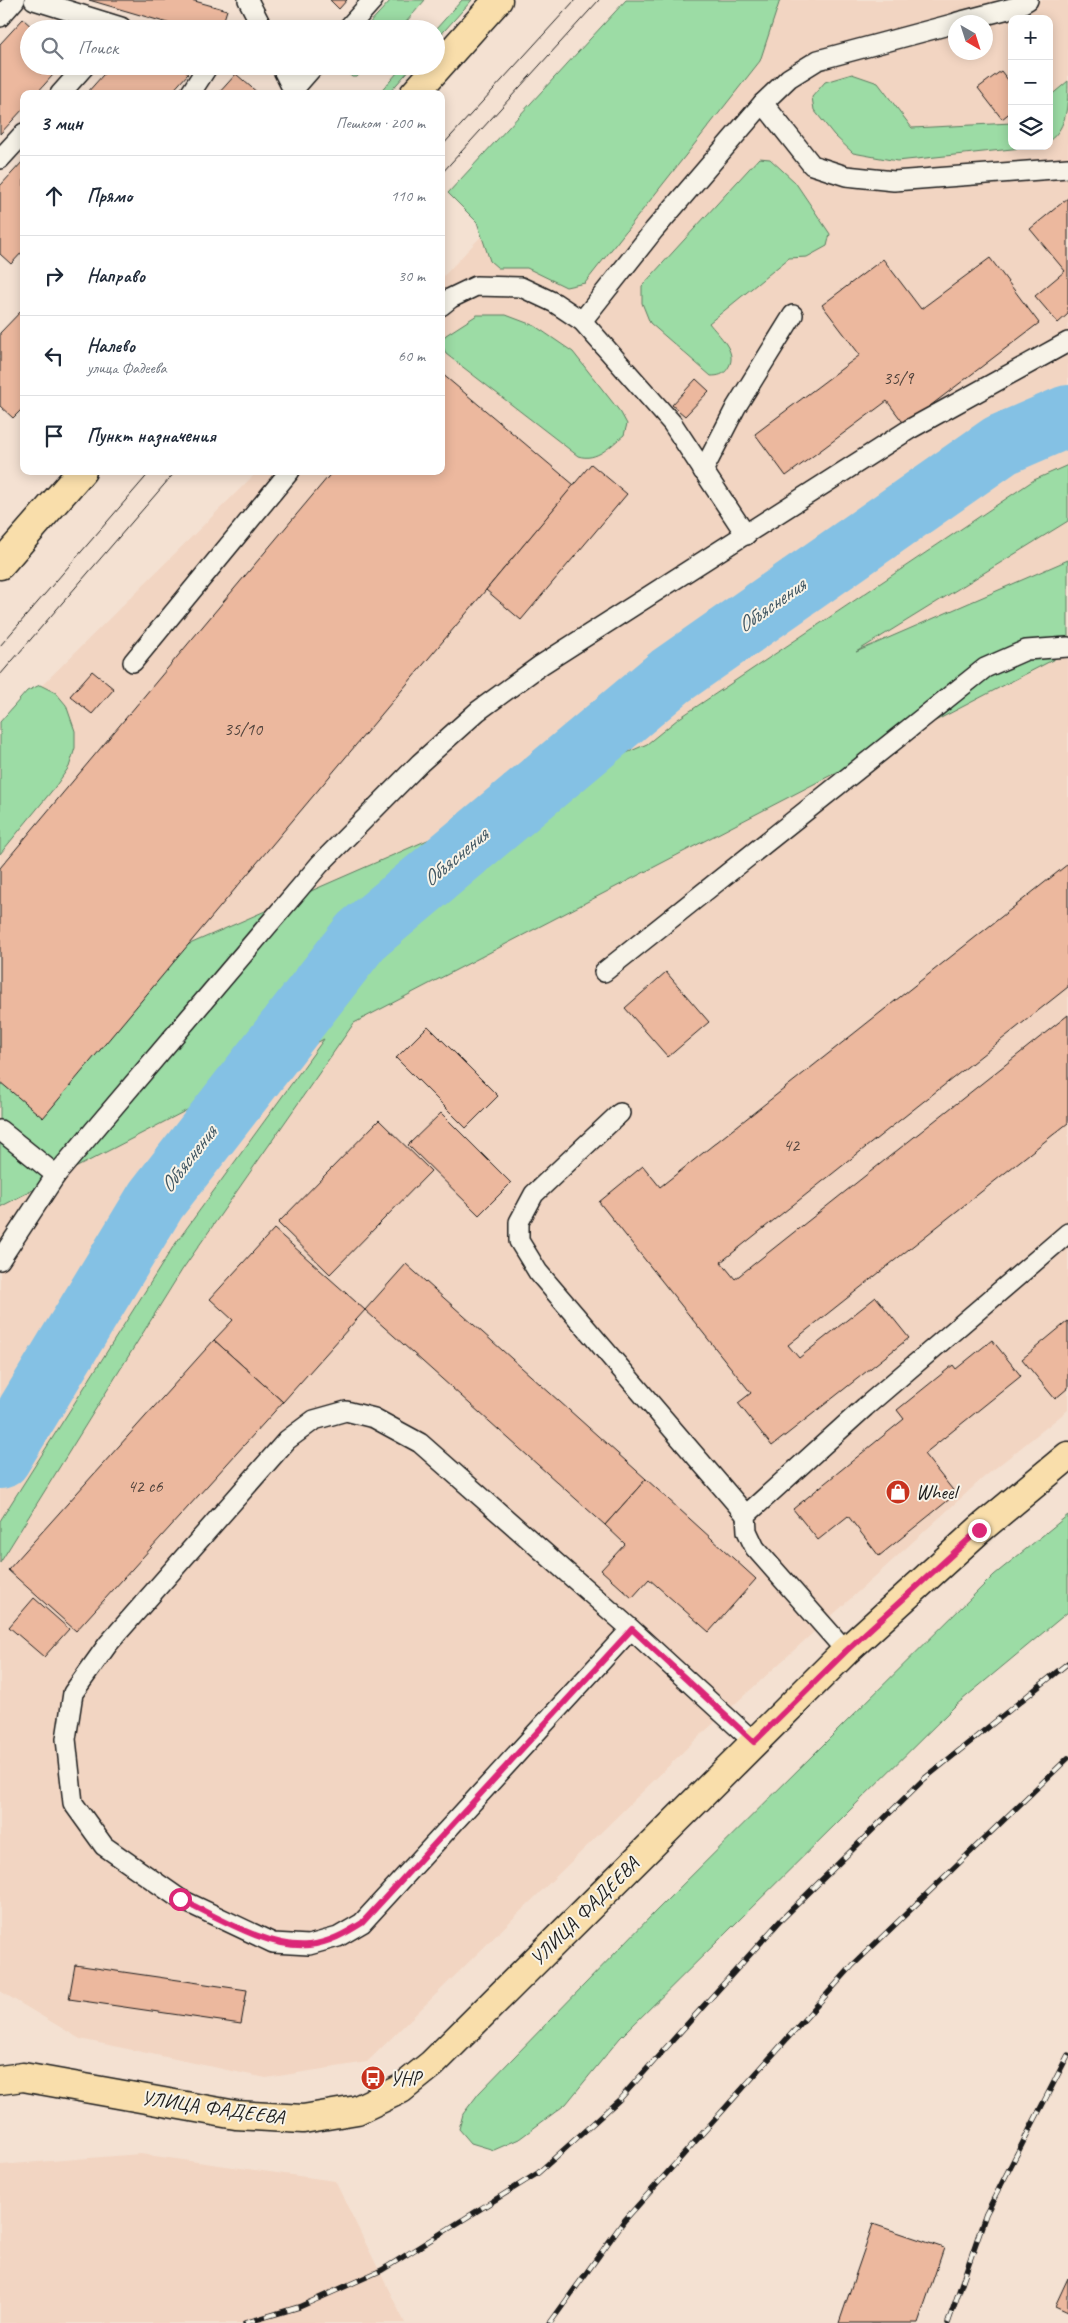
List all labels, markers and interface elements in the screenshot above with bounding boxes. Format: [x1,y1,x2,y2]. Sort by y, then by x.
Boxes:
north arrow [948,15,993,60]
map controls [1008,15,1053,150]
button: + [1008,15,1053,60]
search box [20,20,445,75]
icon: search [38,34,66,62]
text: Поиск [78,36,118,60]
button: − [1008,60,1053,105]
button: layers [1008,105,1053,150]
text: 3 мин [40,110,83,136]
text: Пешком · 200 m [336,113,425,133]
icon: ahead [40,182,68,210]
text: Прямо [87,184,132,208]
text: 110 m [391,186,425,206]
icon: right [40,262,68,290]
text: Направо [87,264,145,288]
text: 30 m [398,266,425,286]
text: Налево [87,334,135,358]
icon: left [40,342,68,370]
text: 60 m [398,346,425,366]
text: улица Фадеева [87,358,167,378]
house number: 35/9 [883,367,915,389]
icon: arrive [40,422,68,450]
text: Пункт назначения [87,424,216,448]
water label: Объяснения [732,571,812,638]
house number: 35/10 [224,718,264,740]
water label: Объяснения [417,821,495,892]
water label: Объяснения [154,1119,224,1198]
house number: 42 [783,1134,801,1156]
house number: 42 с6 [127,1475,163,1497]
shop icon: Wheel [885,1479,911,1505]
place label: Wheel [916,1480,960,1505]
route end [968,1519,991,1542]
street label: УЛИЦА ФАДЕЕВА [525,1851,645,1971]
route start [169,1888,192,1911]
bus stop icon: УНР [360,2065,386,2091]
place label: УНР [390,2066,424,2091]
street label: УЛИЦА ФАДЕЕВА [140,2085,287,2130]

